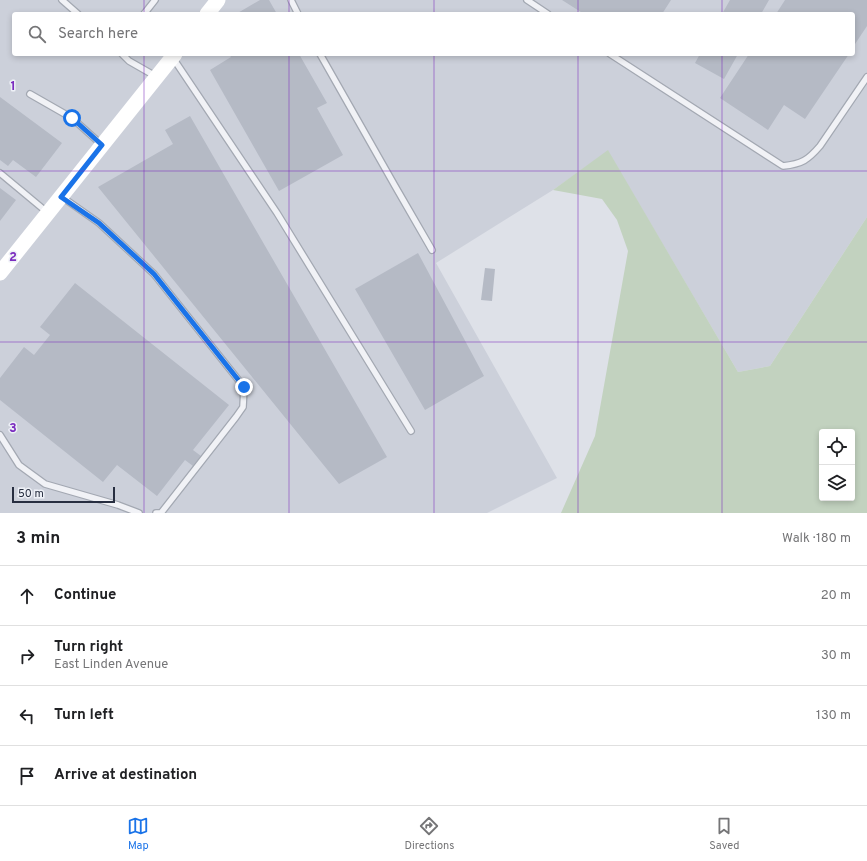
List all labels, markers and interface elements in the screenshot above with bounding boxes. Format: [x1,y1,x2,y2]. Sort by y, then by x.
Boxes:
search box [12,12,855,56]
icon: search [26,23,48,45]
text: Search here [58,25,138,44]
text: 1 [10,79,16,95]
route start [63,109,81,127]
text: 2 [9,250,17,266]
route end [235,378,253,396]
text: 3 [9,421,17,437]
map controls [819,429,855,501]
button: locate [819,429,855,465]
button: layers [819,465,855,501]
scale bar [12,485,115,504]
text: 50 m [18,487,44,501]
text: 3 min [16,528,60,550]
text: Walk · 180 m [782,531,851,547]
icon: ahead [16,585,38,607]
text: Continue [54,586,116,605]
text: 20 m [821,588,851,604]
text: Turn right [54,638,123,657]
icon: right [16,645,38,667]
text: 30 m [821,648,851,664]
text: East Linden Avenue [54,657,168,673]
icon: left [16,705,38,727]
text: Turn left [54,706,114,725]
text: 130 m [816,708,851,724]
icon: arrive [16,765,38,787]
text: Arrive at destination [54,766,197,785]
tab: Map [127,815,149,853]
tab: Directions [404,815,454,853]
tab: Saved [709,815,740,853]

